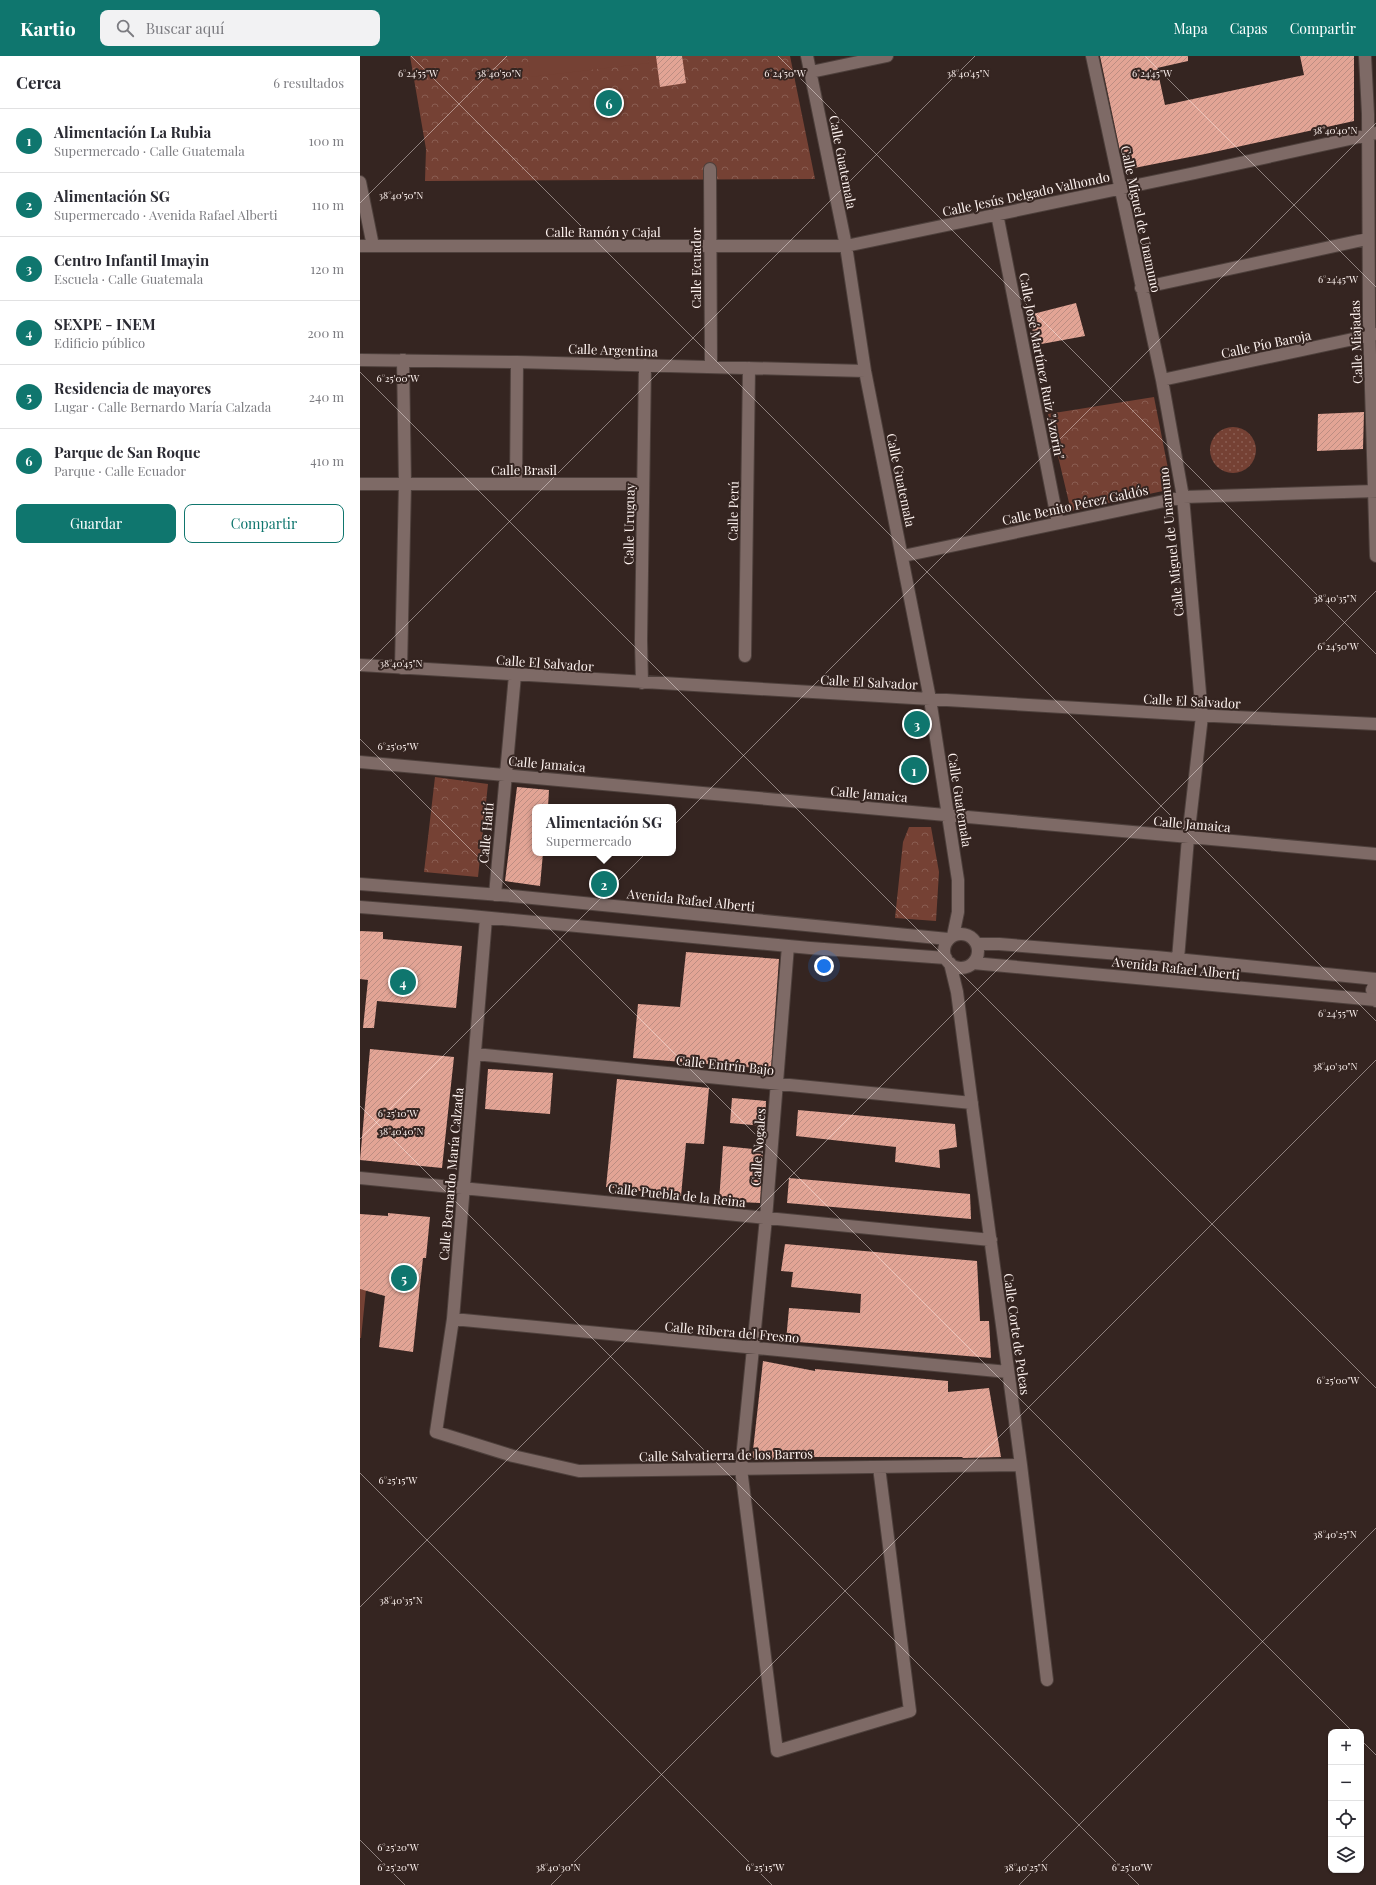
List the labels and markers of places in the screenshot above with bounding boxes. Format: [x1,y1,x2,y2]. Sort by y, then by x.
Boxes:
pin: 6 [596,88,622,118]
pin: 3 [904,709,930,739]
pin: 1 [901,755,927,785]
pin: 2 [591,869,617,899]
pin: 4 [390,967,416,997]
pin: 5 [391,1263,417,1293]

